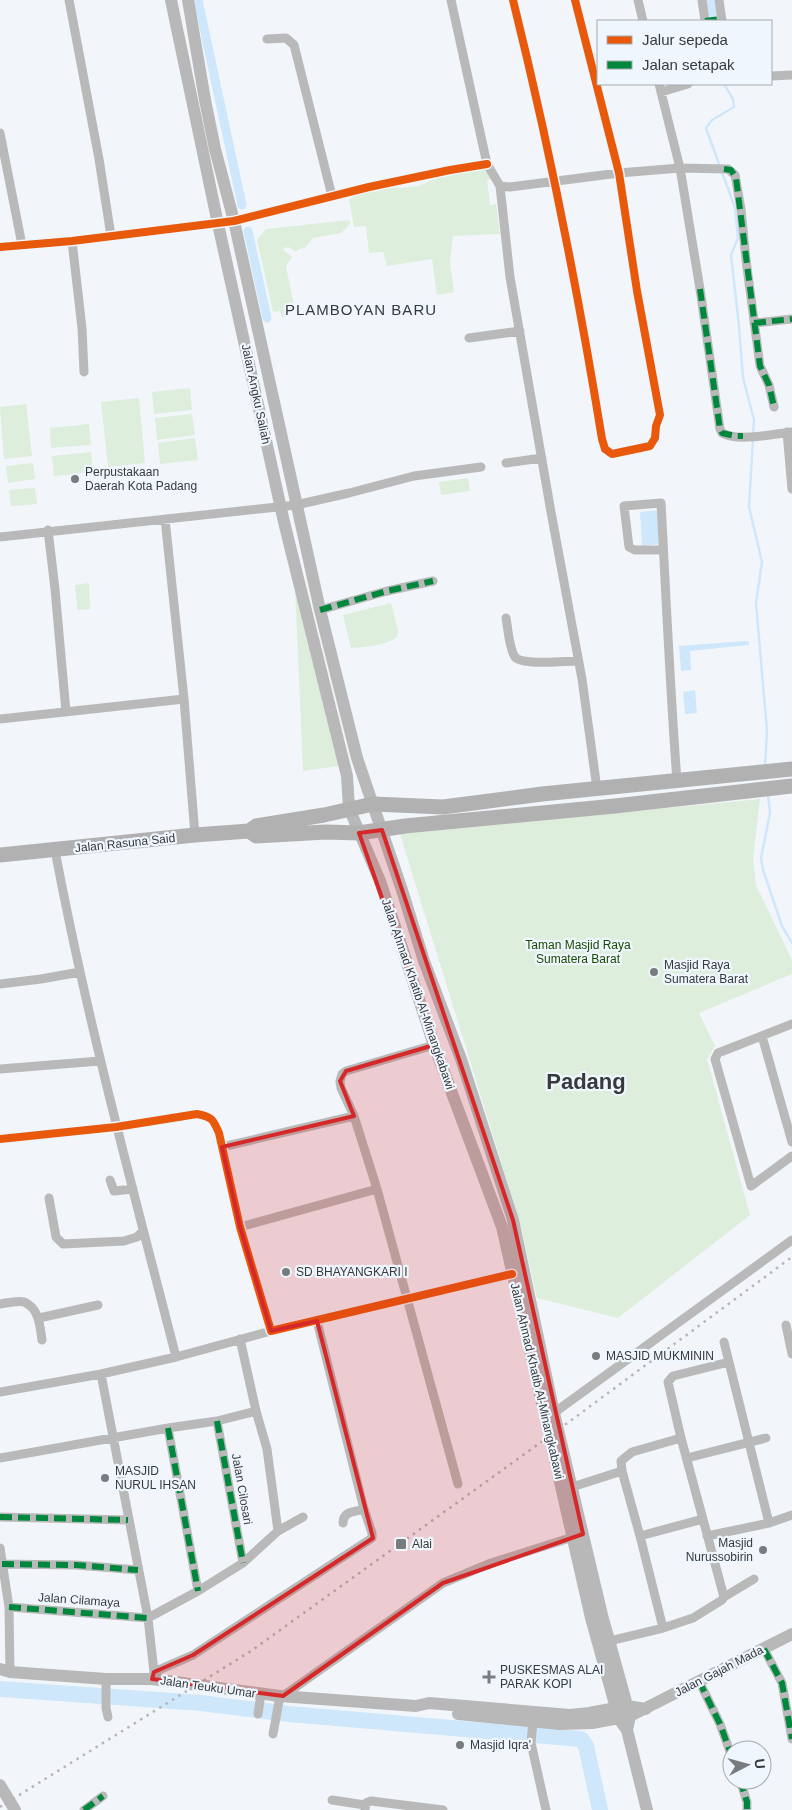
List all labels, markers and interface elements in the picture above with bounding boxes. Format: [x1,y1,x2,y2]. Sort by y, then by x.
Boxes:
legend [597,20,772,85]
text: Jalur sepeda [642,31,729,48]
text: Jalan setapak [642,56,735,73]
district label: PLAMBOYAN BARU [285,301,437,318]
street label: Jalan Angku Saliah [239,343,273,445]
place label: Perpustakaan Daerah Kota Padang [85,465,197,493]
marker: Perpustakaan Daerah Kota Padang [69,473,81,485]
street label: Jalan Rasuna Said [74,831,176,855]
street label: Jalan Ahmad Khatib Al-Minangkabawi [379,897,457,1091]
park label: Taman Masjid Raya Sumatera Barat [525,938,631,966]
place label: Masjid Raya Sumatera Barat [664,958,749,986]
marker: Masjid Raya Sumatera Barat [648,966,660,978]
district label: Padang [546,1069,626,1094]
place label: SD BHAYANGKARI I [296,1265,408,1279]
marker: SD BHAYANGKARI I [280,1266,292,1278]
street label: Jalan Ahmad Khatib Al-Minangkabawi [508,1282,566,1480]
place label: MASJID MUKMININ [606,1349,714,1363]
marker: MASJID MUKMININ [590,1350,602,1362]
street label: Jalan Cilosari [229,1452,255,1526]
place label: MASJID NURUL IHSAN [115,1464,196,1492]
marker: MASJID NURUL IHSAN [99,1472,111,1484]
place label: Masjid Nurussobirin [686,1536,753,1564]
marker: Alai [394,1537,408,1551]
place label: Alai [412,1537,432,1551]
marker: Masjid Nurussobirin [757,1544,769,1556]
street label: Jalan Cilamaya [38,1590,121,1610]
street label: Jalan Gajah Mada [672,1643,766,1699]
place label: PUSKESMAS ALAI PARAK KOPI [500,1663,603,1691]
marker: PUSKESMAS ALAI PARAK KOPI [482,1670,496,1684]
street label: Jalan Teuku Umar [159,1673,257,1701]
place label: Masjid Iqra' [470,1738,531,1752]
marker: Masjid Iqra' [454,1739,466,1751]
north arrow [722,1740,772,1790]
text: U [751,1758,768,1770]

